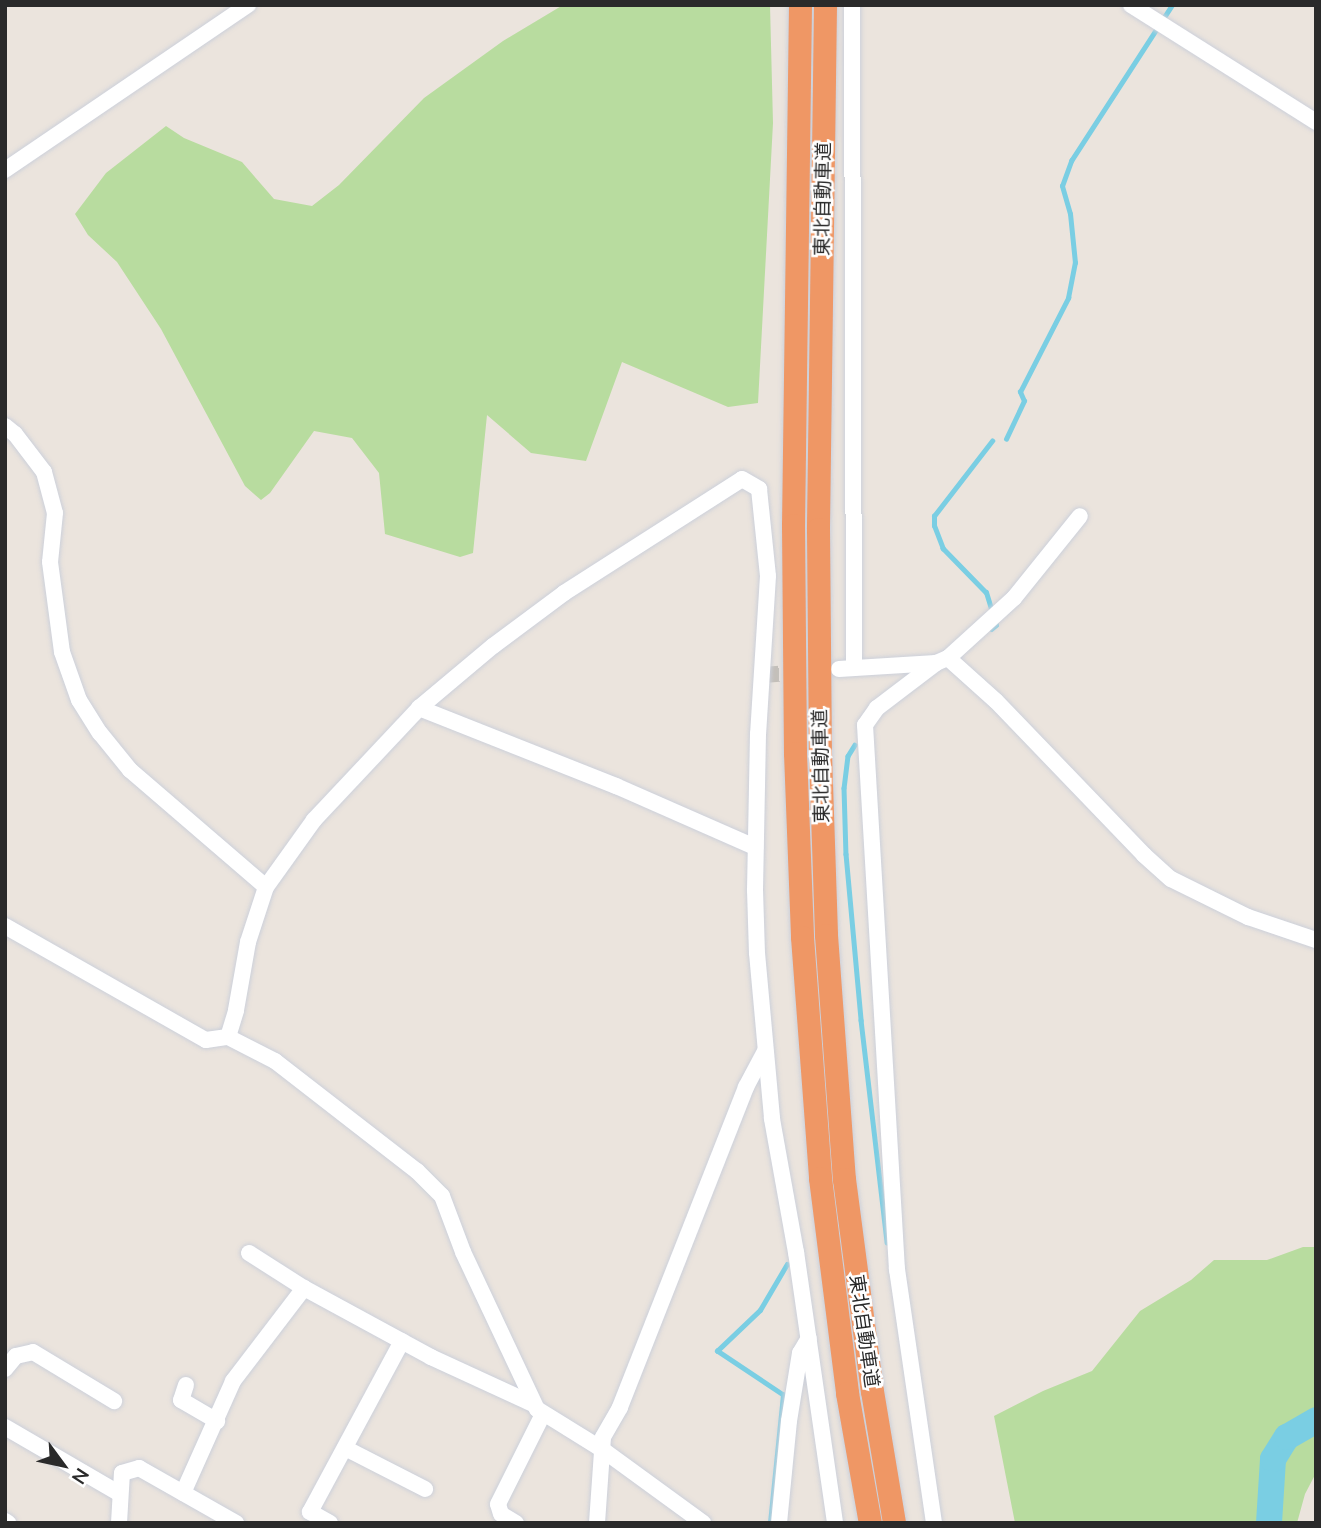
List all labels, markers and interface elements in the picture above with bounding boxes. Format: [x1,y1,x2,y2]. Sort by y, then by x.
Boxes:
street label: 東北自動車道 [811,142,835,256]
street label: 東北自動車道 [809,709,833,823]
street label: 東北自動車道 [845,1273,883,1389]
north arrow [28,1430,98,1500]
text: N [67,1464,95,1489]

